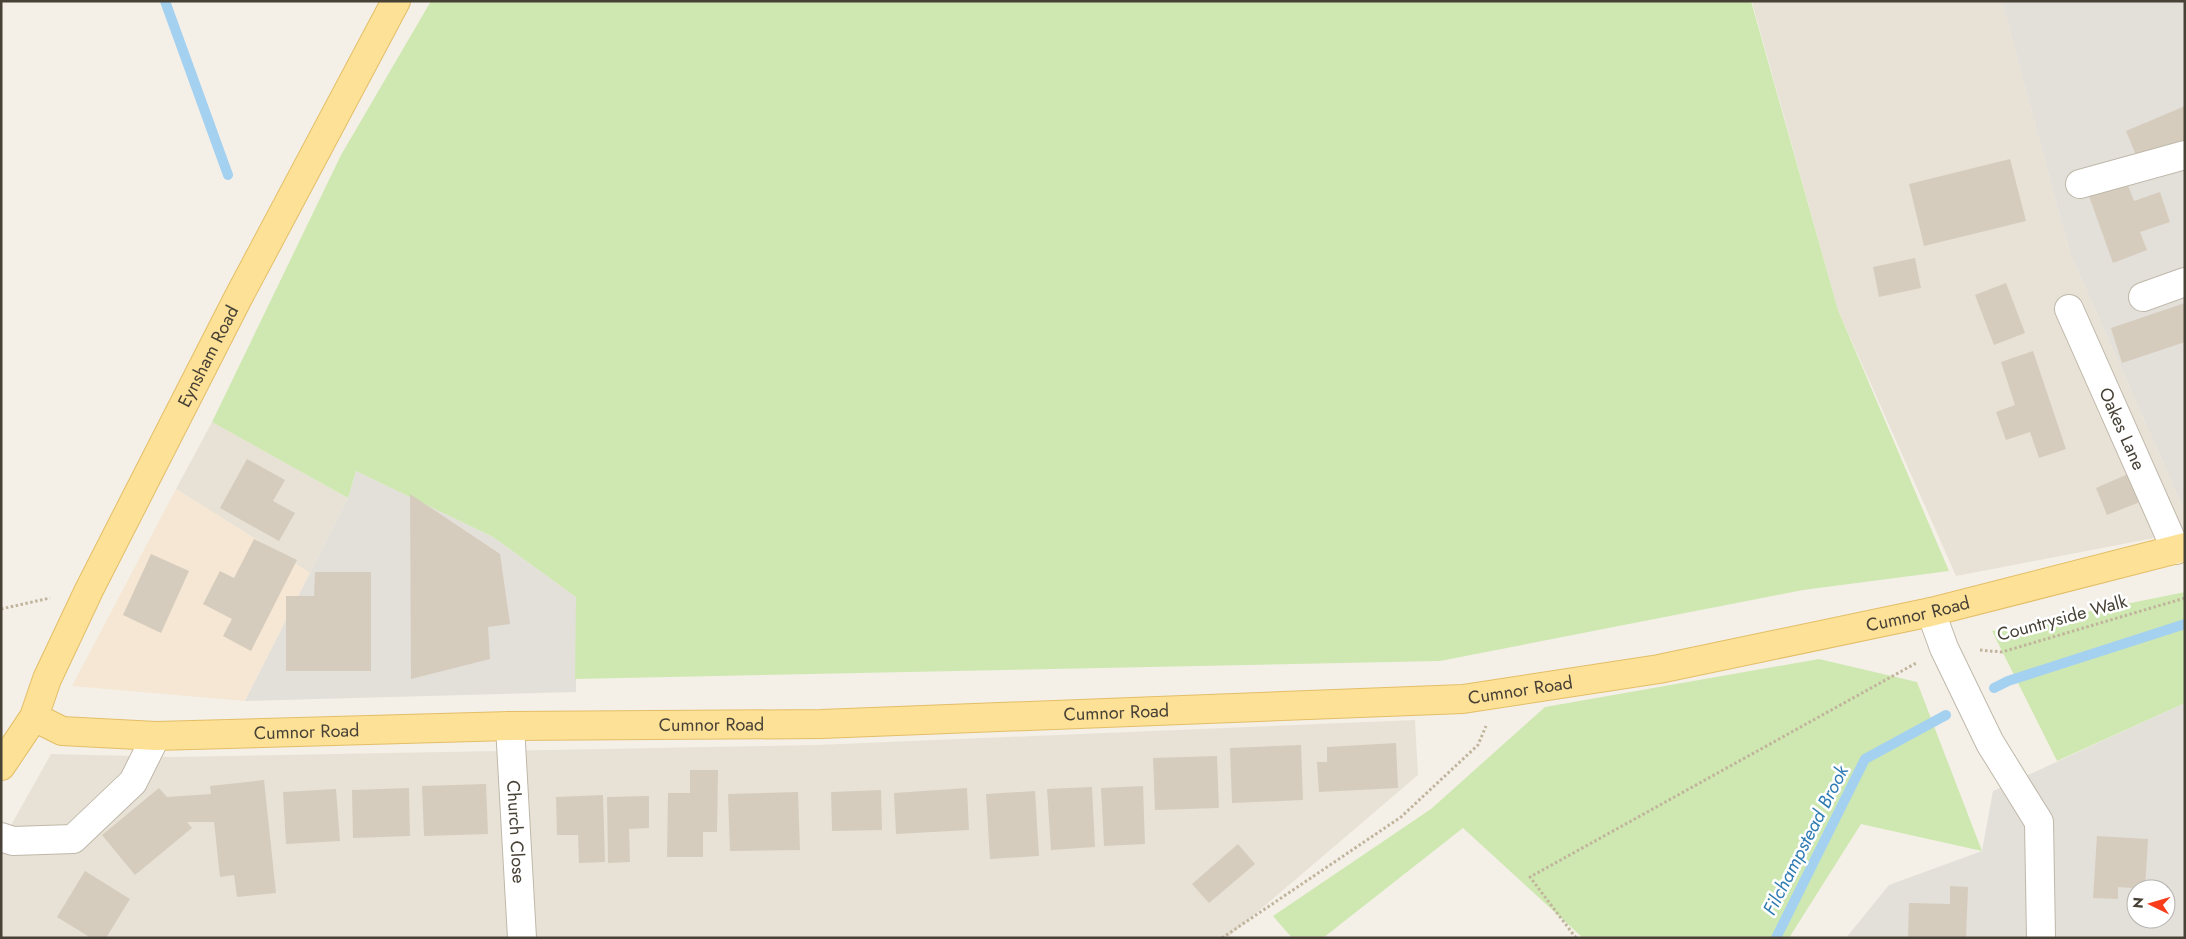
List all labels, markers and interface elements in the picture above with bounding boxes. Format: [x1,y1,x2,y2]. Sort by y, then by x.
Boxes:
street label: Eynsham Road [171,301,245,412]
street label: Oakes Lane [2092,383,2152,474]
street label: Countryside Walk [1994,588,2130,648]
street label: Cumnor Road [1864,590,1973,638]
street label: Cumnor Road [1466,669,1574,711]
street label: Cumnor Road [1063,697,1169,728]
street label: Cumnor Road [659,711,764,738]
street label: Cumnor Road [253,717,360,746]
water label: Filchampstead Brook [1756,760,1855,920]
street label: Church Close [500,779,532,884]
north arrow [2126,879,2176,929]
text: N [2128,896,2148,909]

